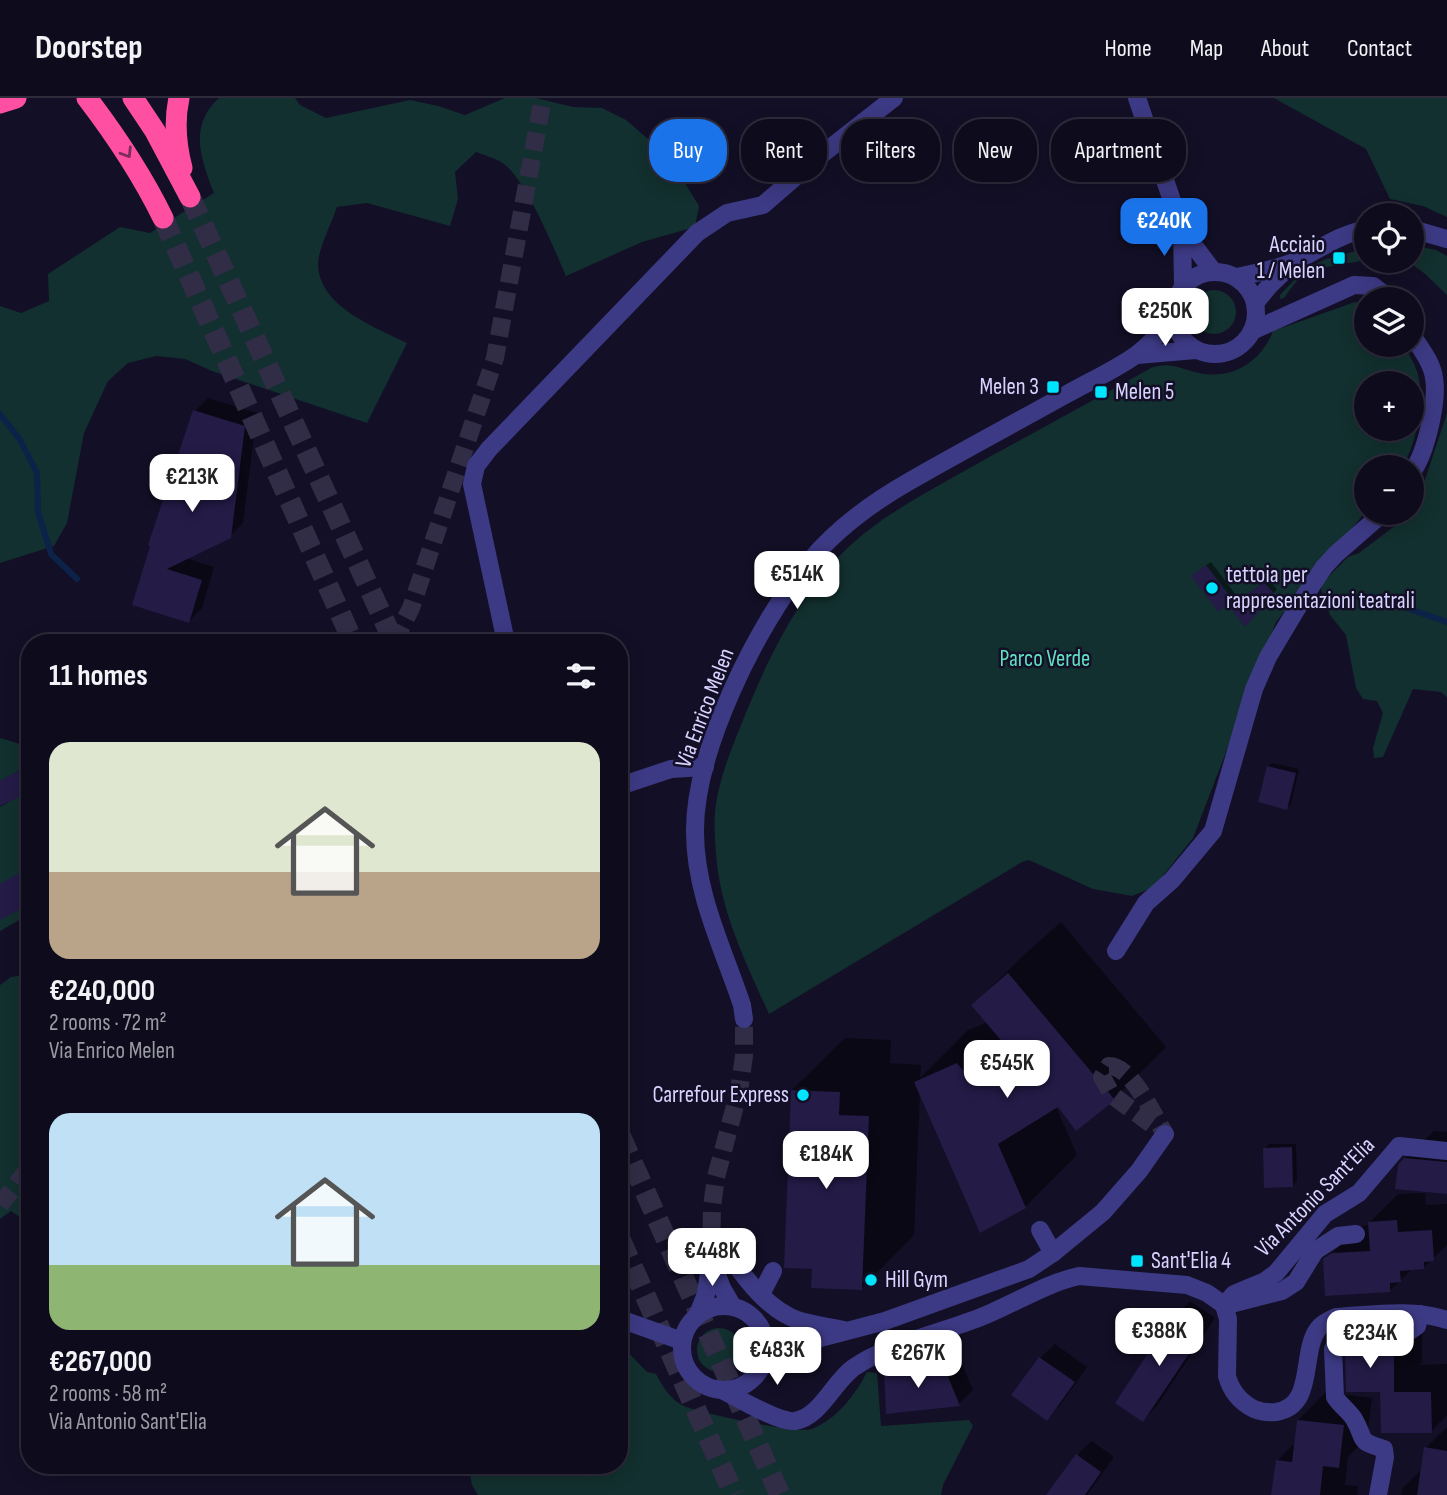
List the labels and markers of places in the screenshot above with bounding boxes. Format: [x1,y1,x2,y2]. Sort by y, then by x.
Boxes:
pin: €240K [1115,198,1213,258]
place label: Acciaio 1 / Melen [1257,231,1325,285]
marker: Acciaio 1 / Melen [1331,250,1347,266]
pin: €250K [1116,288,1214,348]
place label: Melen 3 [979,373,1039,401]
place label: Melen 5 [1115,378,1174,406]
marker: Melen 3 [1045,379,1061,395]
marker: Melen 5 [1093,384,1109,400]
pin: €213K [143,454,241,514]
pin: €514K [748,552,846,611]
place label: tettoia per rappresentazioni teatrali [1226,561,1415,615]
marker: tettoia per rappresentazioni teatrali [1204,580,1220,596]
pin: €545K [958,1040,1056,1100]
place label: Carrefour Express [652,1081,789,1109]
marker: Carrefour Express [795,1087,811,1103]
pin: €184K [777,1132,875,1191]
pin: €448K [663,1228,761,1288]
place label: Sant'Elia 4 [1151,1247,1231,1275]
marker: Sant'Elia 4 [1129,1253,1145,1269]
place label: Hill Gym [885,1266,948,1294]
marker: Hill Gym [863,1272,879,1288]
pin: €388K [1110,1308,1208,1368]
pin: €234K [1321,1310,1419,1370]
pin: €483K [728,1328,826,1387]
pin: €267K [869,1330,967,1390]

